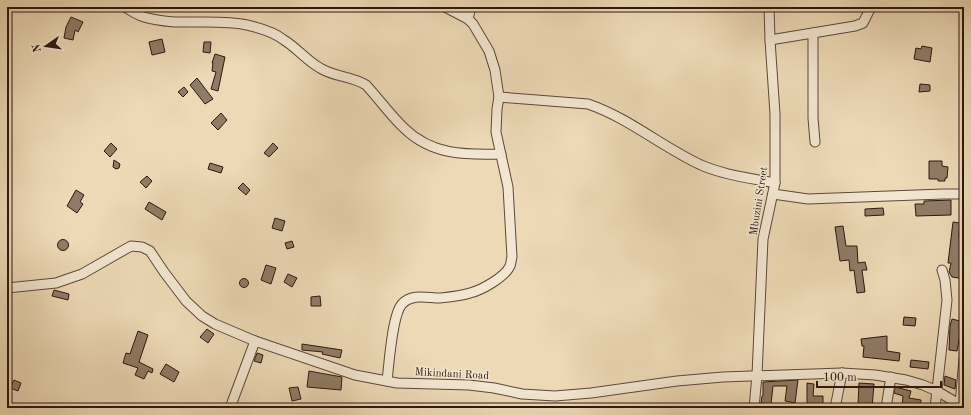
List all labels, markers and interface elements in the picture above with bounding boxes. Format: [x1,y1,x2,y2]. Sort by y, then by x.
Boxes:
north arrow [26,26,66,66]
text: N [31,42,44,53]
street label: Mbuzini Street [749,166,770,237]
scale bar [817,363,941,389]
street label: Mikindani Road [414,367,490,382]
text: 100 m [823,372,857,384]

